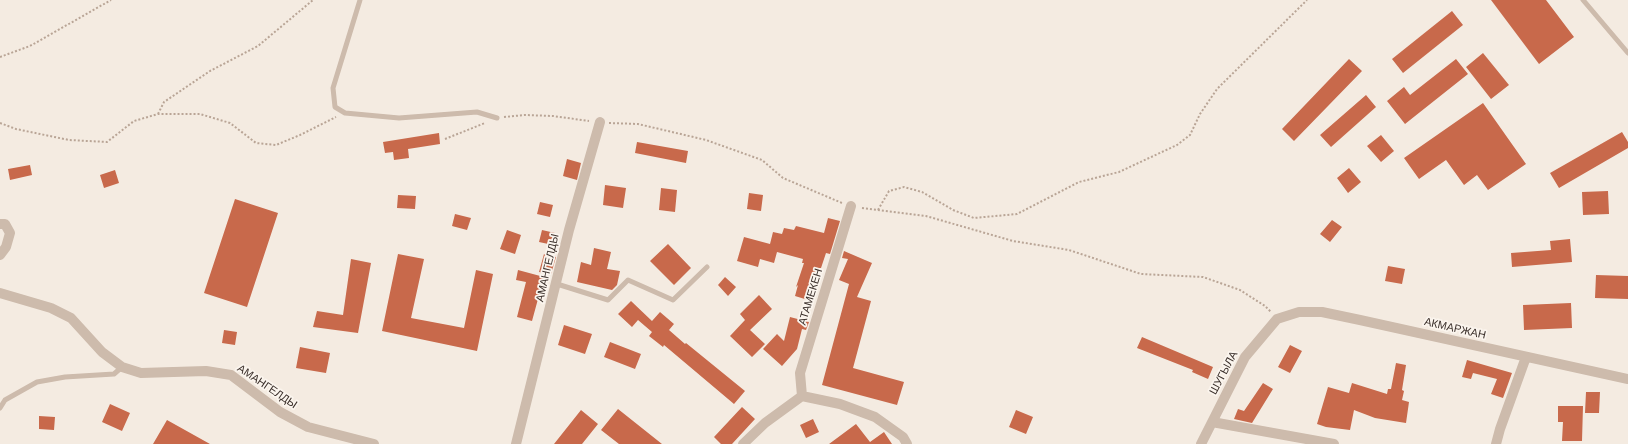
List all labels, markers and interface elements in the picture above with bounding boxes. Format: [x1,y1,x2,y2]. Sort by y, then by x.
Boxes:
street label: АМАНГЕЛДЫ [534,233,562,303]
street label: АТАМЕКЕН [796,267,826,327]
street label: АКМАРЖАН [1423,315,1487,343]
street label: ШУГЫЛА [1207,349,1241,397]
street label: АМАНГЕЛДЫ [235,362,299,412]

